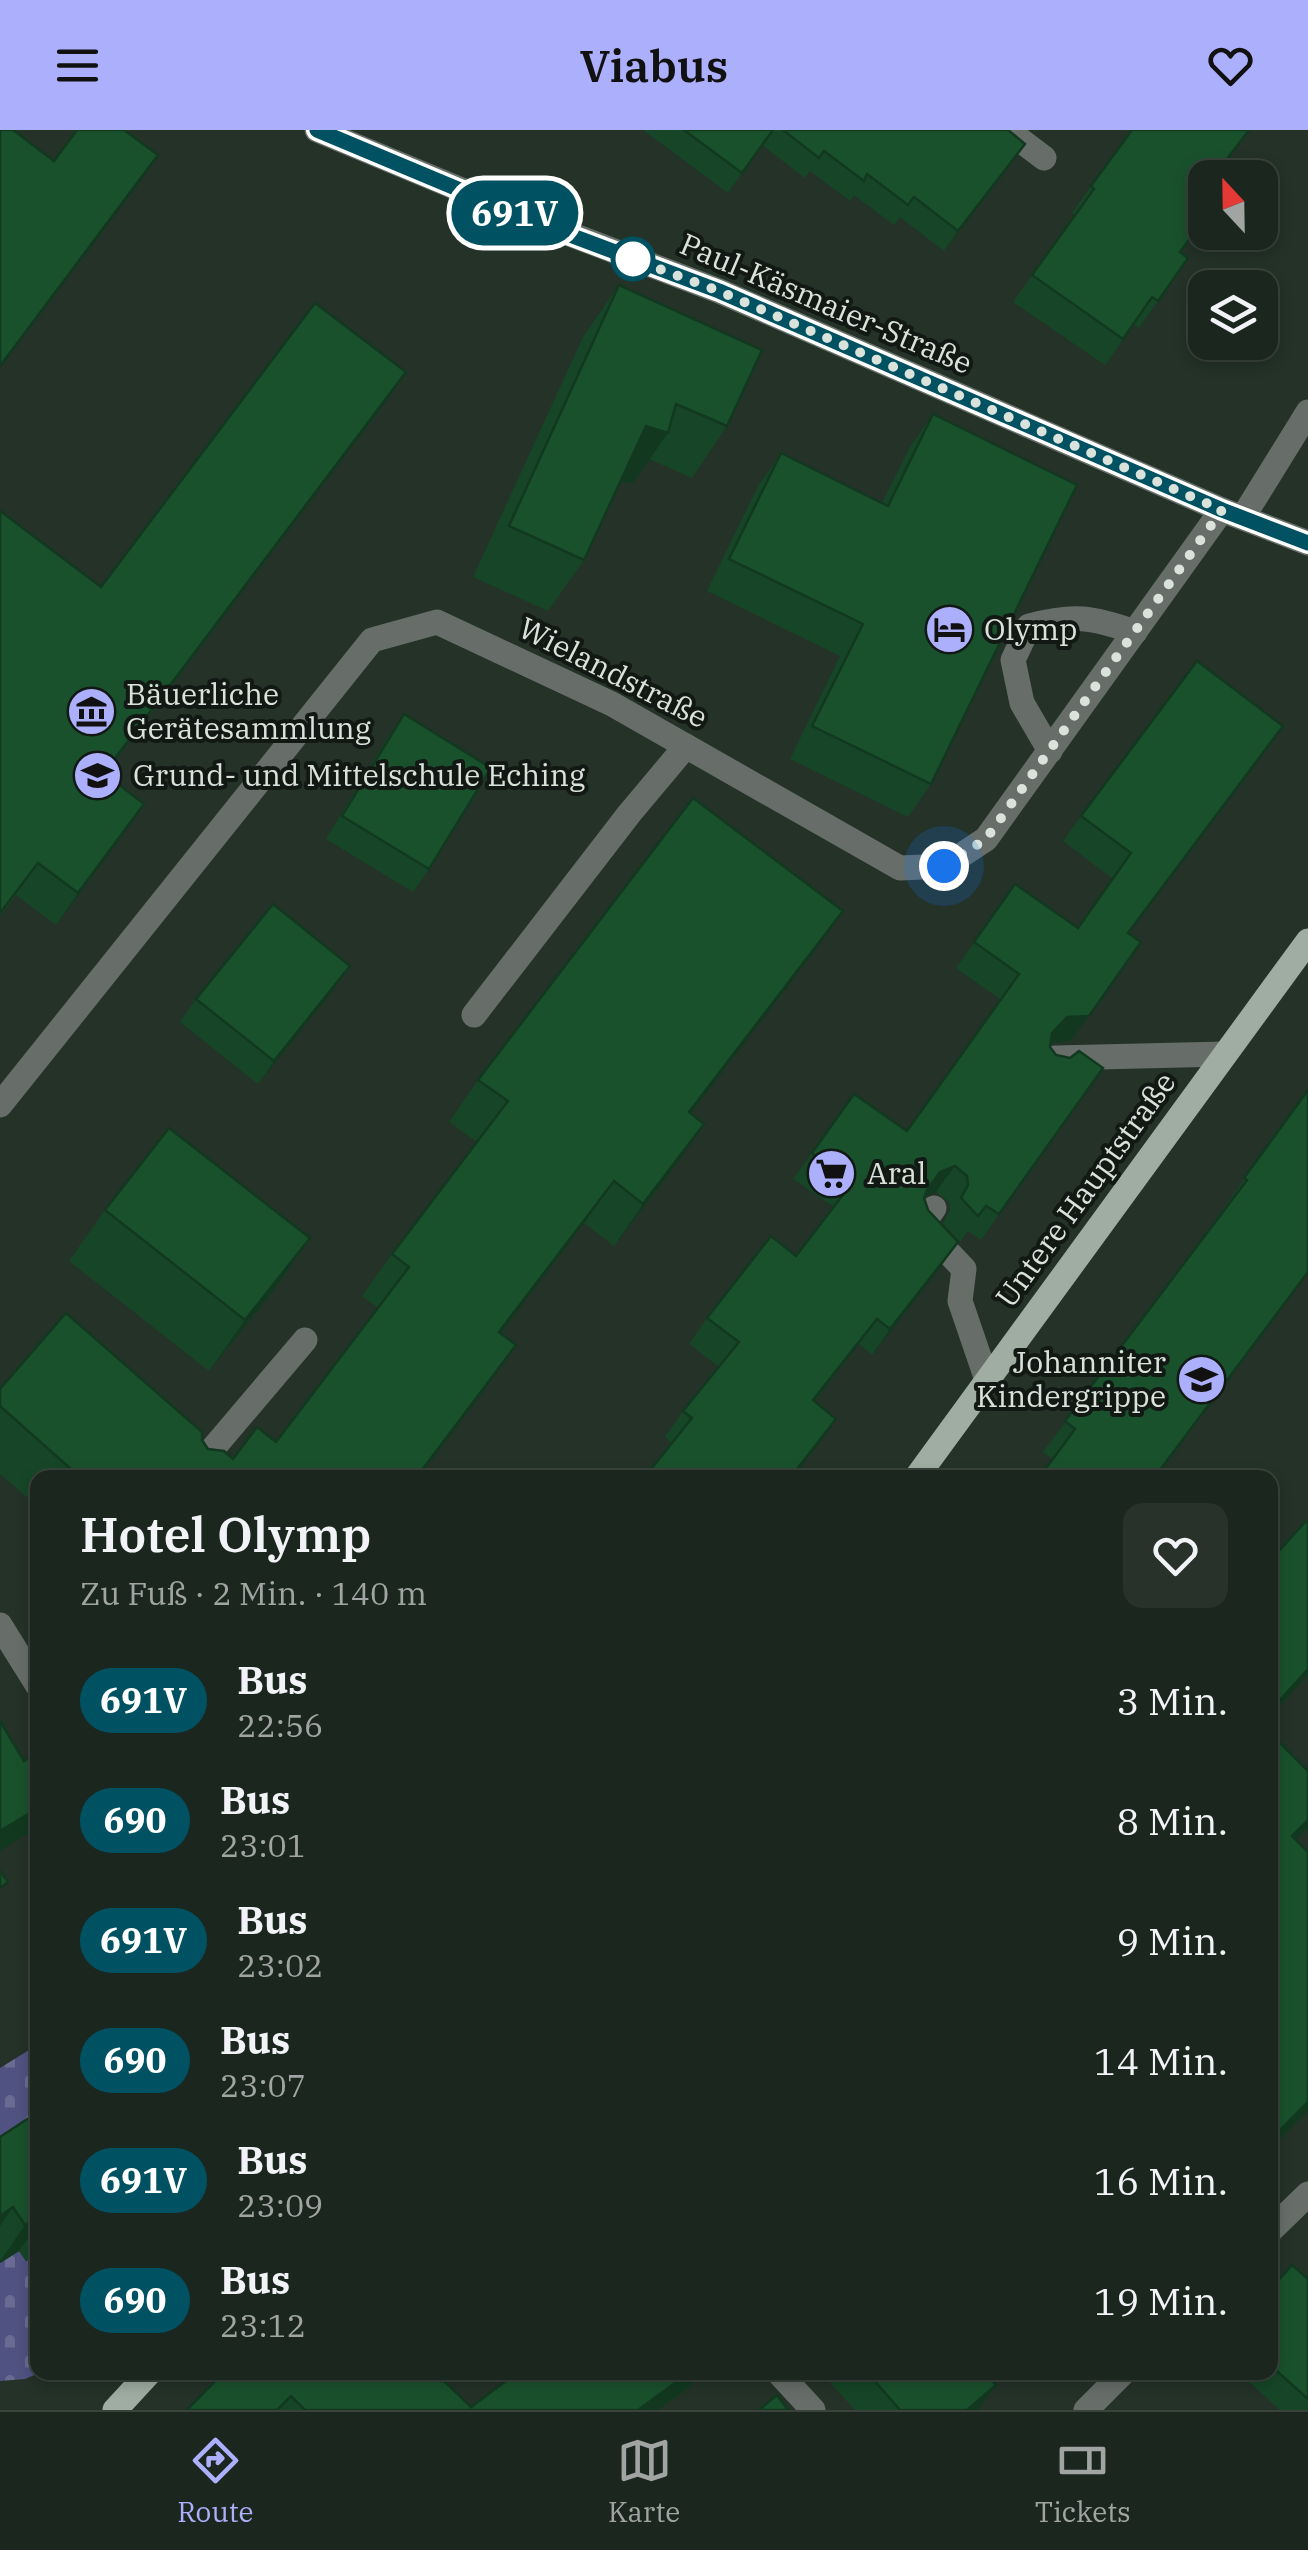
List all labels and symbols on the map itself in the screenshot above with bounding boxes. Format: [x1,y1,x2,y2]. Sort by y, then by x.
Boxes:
north arrow [1188,160,1278,250]
line badge: 691V [445,181,585,246]
street label: Paul-Käsmaier-Straße [675,223,979,382]
unlabelled marker [612,238,654,280]
hotel icon: Olymp [923,604,975,656]
street label: Wielandstraße [513,607,715,736]
place label: Olymp [984,609,1077,648]
place label: Bäuerliche Gerätesammlung [126,674,371,747]
museum icon: Bäuerliche Gerätesammlung [65,686,117,738]
school or university icon: Grund- und Mittelschule Eching [72,750,124,802]
place label: Grund- und Mittelschule Eching [133,755,585,794]
your location [919,841,969,891]
street label: Untere Hauptstraße [986,1064,1183,1314]
supermarket icon: Aral [806,1148,858,1200]
place label: Aral [867,1153,926,1192]
place label: Johanniter Kindergrippe [976,1342,1166,1415]
school or university icon: Johanniter Kindergrippe [1175,1354,1227,1406]

